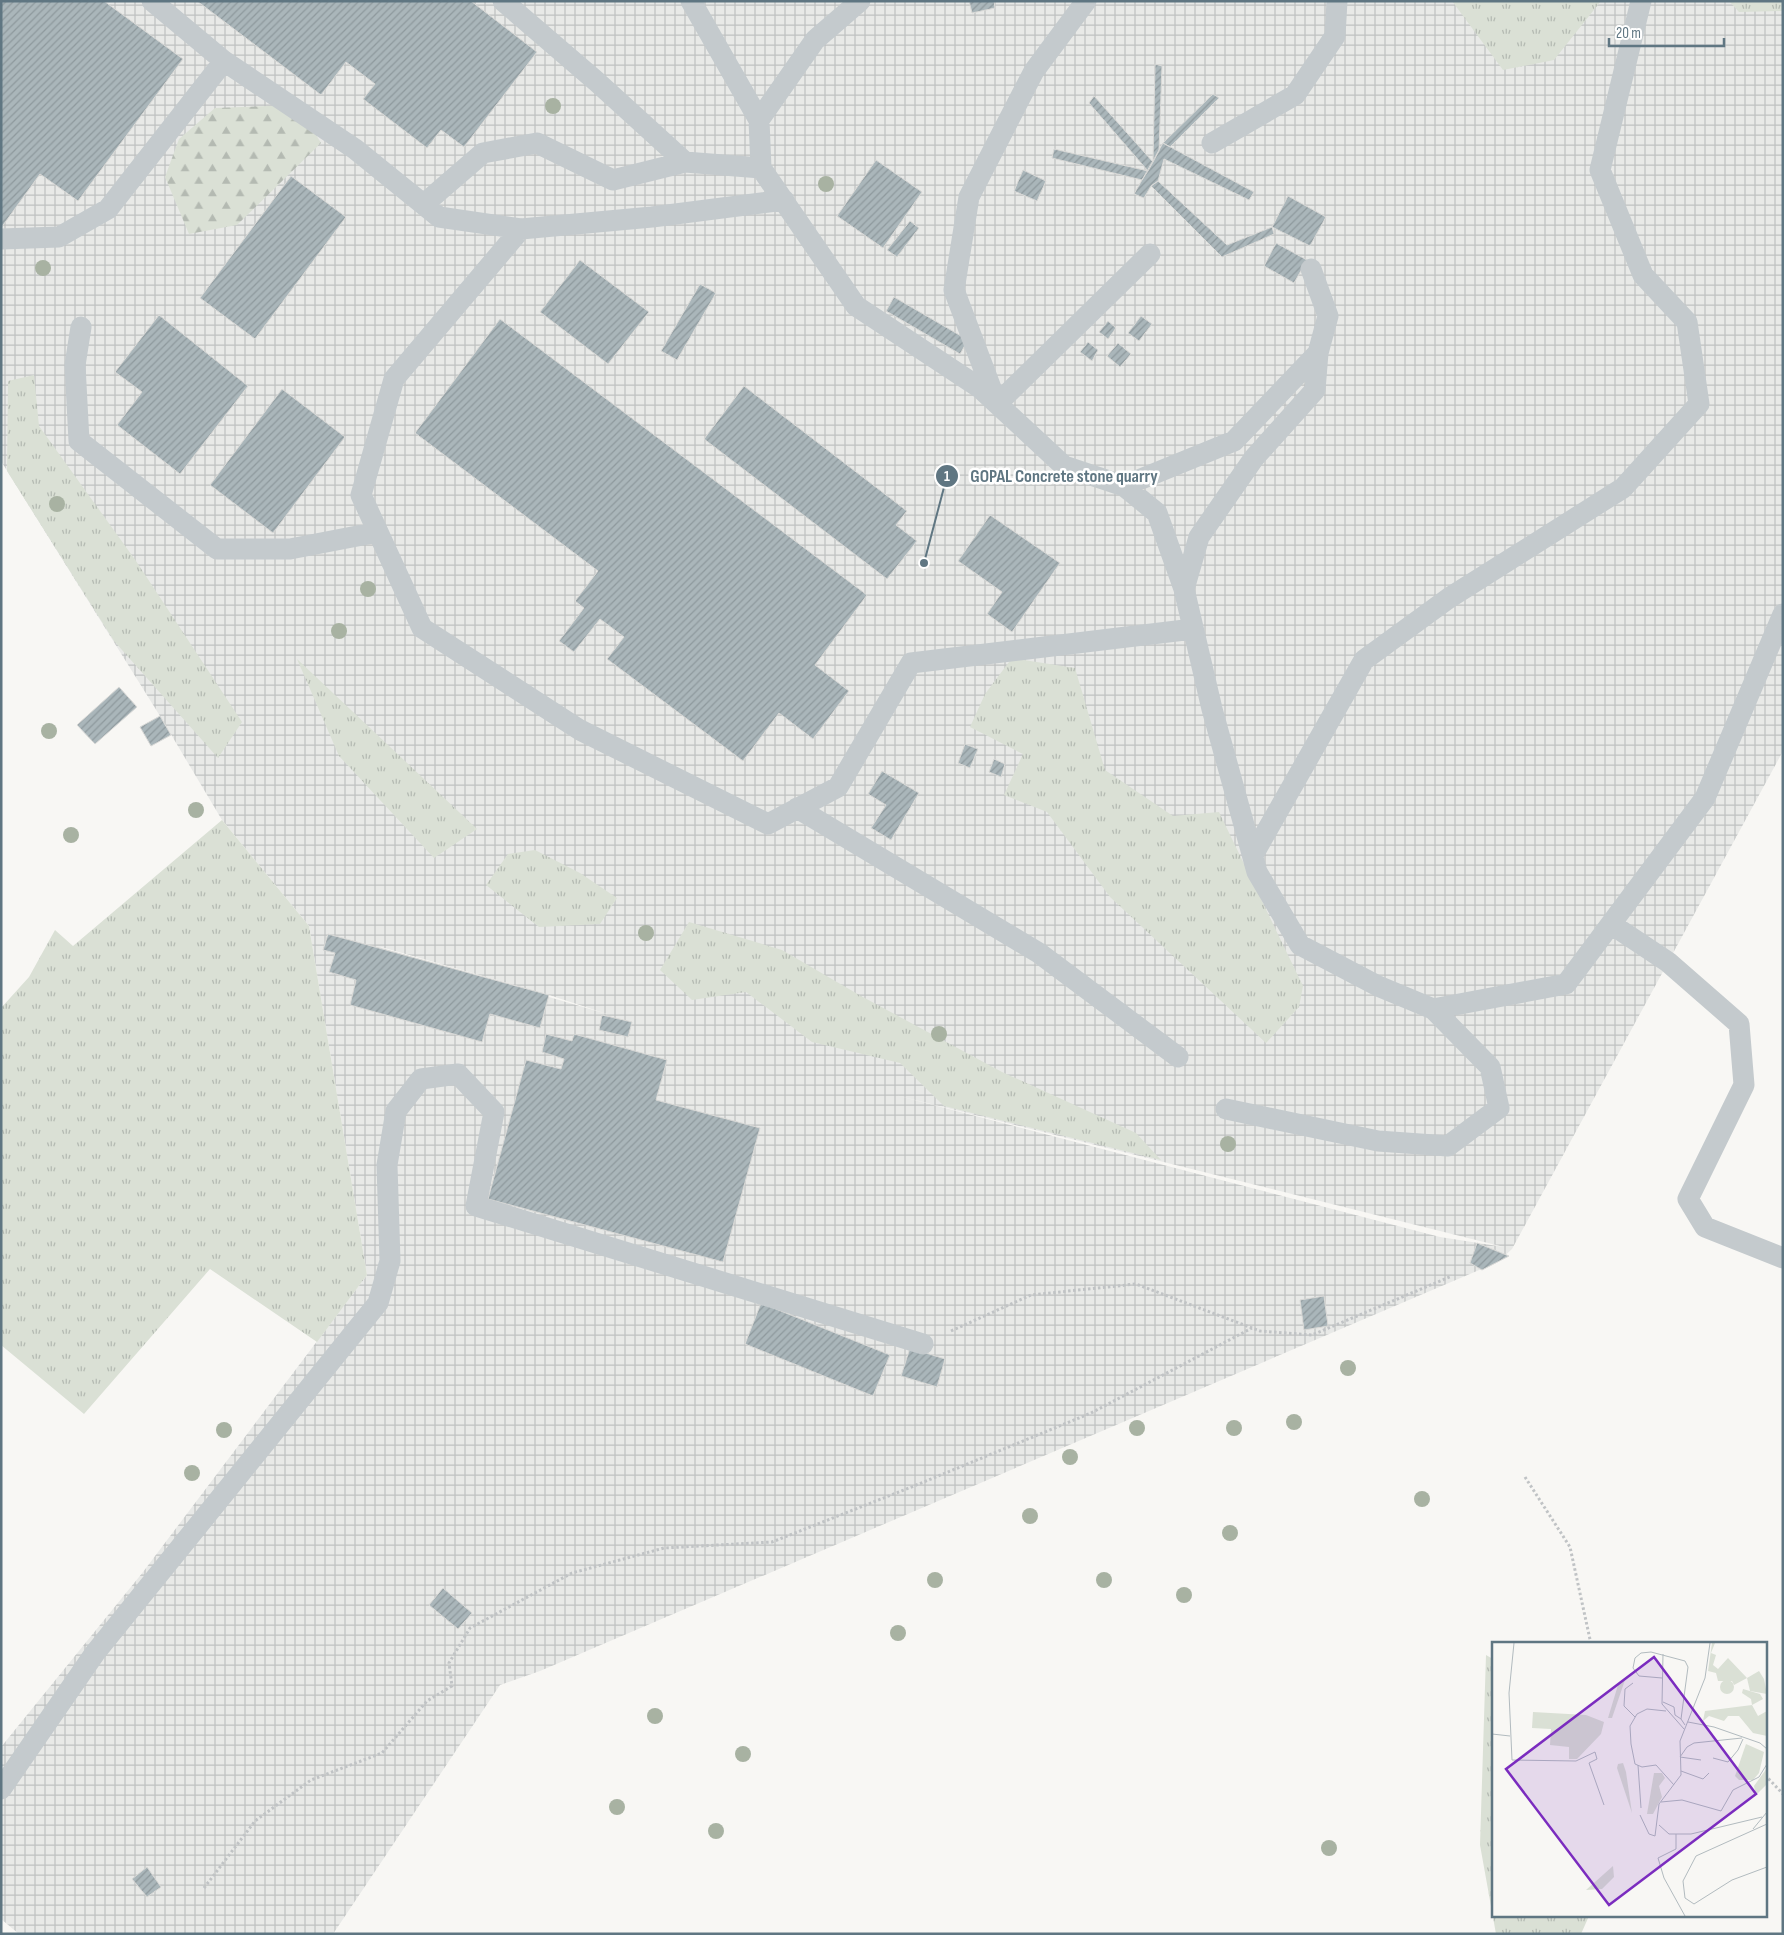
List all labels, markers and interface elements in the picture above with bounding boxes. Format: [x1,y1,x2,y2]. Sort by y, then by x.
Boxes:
scale bar [1609,15,1724,47]
text: 20 m [1616,24,1641,43]
callout: GOPAL Concrete stone quarry [935,460,1167,493]
text: GOPAL Concrete stone quarry [970,466,1158,487]
text: 1 [944,467,950,486]
inset map [1492,1642,1766,1918]

